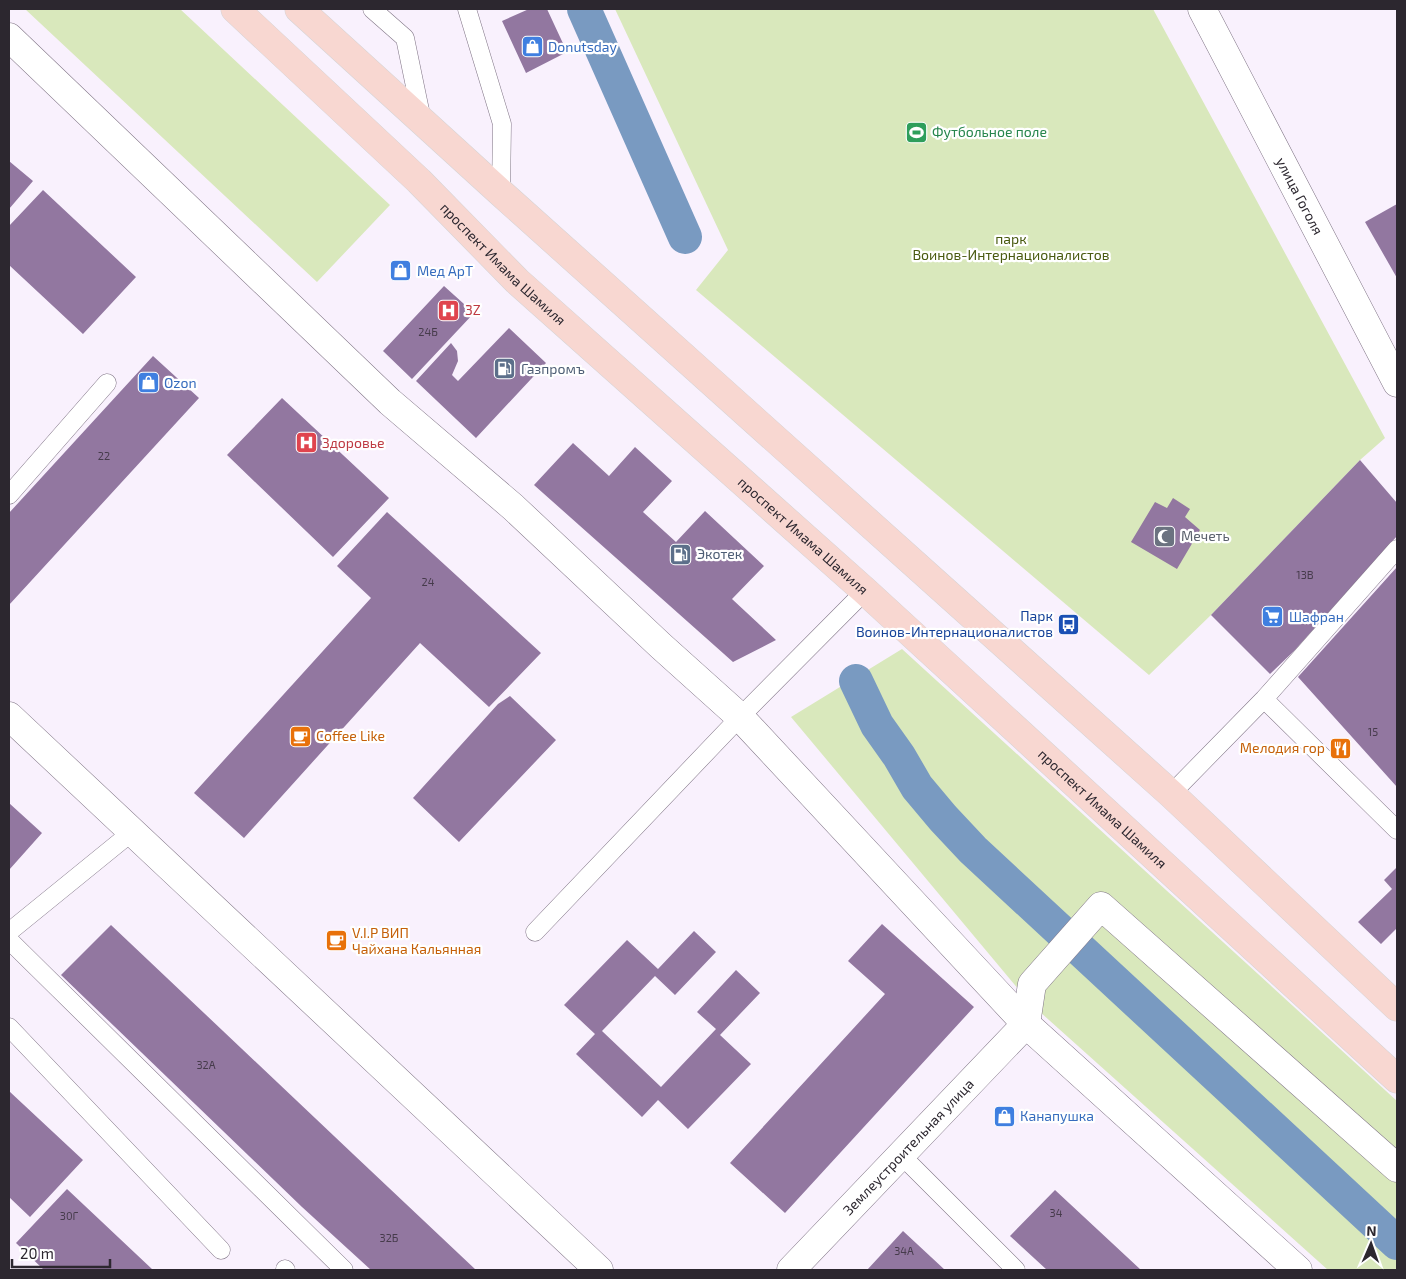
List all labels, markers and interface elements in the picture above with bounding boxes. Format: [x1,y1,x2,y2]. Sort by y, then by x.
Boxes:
shop icon: Donutsday [520,35,544,59]
place label: Donutsday [548,38,618,55]
sports icon: Футбольное поле [904,120,928,144]
place label: Футбольное поле [932,123,1047,140]
street label: улица Гоголя [1273,154,1327,238]
street label: проспект Имама Шамиля [437,199,570,328]
park label: парк Воинов-Интернационалистов [912,230,1110,263]
shop icon: Мед АрТ [389,259,413,283]
place label: Мед АрТ [417,262,473,279]
hospital icon: 3Z [437,298,461,322]
place label: 3Z [465,301,481,318]
house number: 24Б [418,325,438,338]
fuel station icon: Газпромъ [493,357,517,381]
place label: Газпромъ [521,360,585,377]
shop icon: Ozon [136,371,160,395]
place label: Ozon [164,374,197,391]
hospital icon: Здоровье [294,431,318,455]
place label: Здоровье [322,434,385,451]
house number: 22 [98,449,110,462]
street label: проспект Имама Шамиля [735,473,872,598]
mosque icon: Мечеть [1153,524,1177,548]
place label: Мечеть [1181,527,1230,544]
fuel station icon: Экотек [669,542,693,566]
place label: Экотек [697,545,743,562]
house number: 13В [1296,568,1314,581]
house number: 24 [422,575,435,588]
supermarket icon: Шафран [1261,605,1285,629]
place label: Парк Воинов-Интернационалистов [856,607,1053,640]
place label: Шафран [1289,608,1344,625]
bus stop icon: Парк Воинов-Интернационалистов [1057,612,1081,636]
cafe icon: Coffee Like [288,724,312,748]
house number: 15 [1368,725,1378,738]
place label: Coffee Like [316,727,385,744]
restaurant icon: Мелодия гор [1329,736,1353,760]
place label: Мелодия гор [1240,739,1325,756]
street label: проспект Имама Шамиля [1035,745,1170,872]
place label: V.I.P ВИП Чайхана Кальянная [352,924,481,957]
cafe icon: V.I.P ВИП Чайхана Кальянная [324,929,348,953]
house number: 32А [196,1058,216,1071]
street label: Землеустроительная улица [839,1075,977,1218]
shop icon: Канапушка [992,1104,1016,1128]
place label: Канапушка [1020,1107,1094,1124]
house number: 34 [1050,1206,1063,1219]
house number: 30Г [60,1209,79,1222]
north arrow [1346,1219,1396,1269]
text: N [1366,1222,1377,1239]
house number: 32Б [380,1231,399,1244]
scale bar [12,1236,110,1268]
text: 20 m [20,1244,54,1262]
house number: 34А [894,1244,914,1257]

